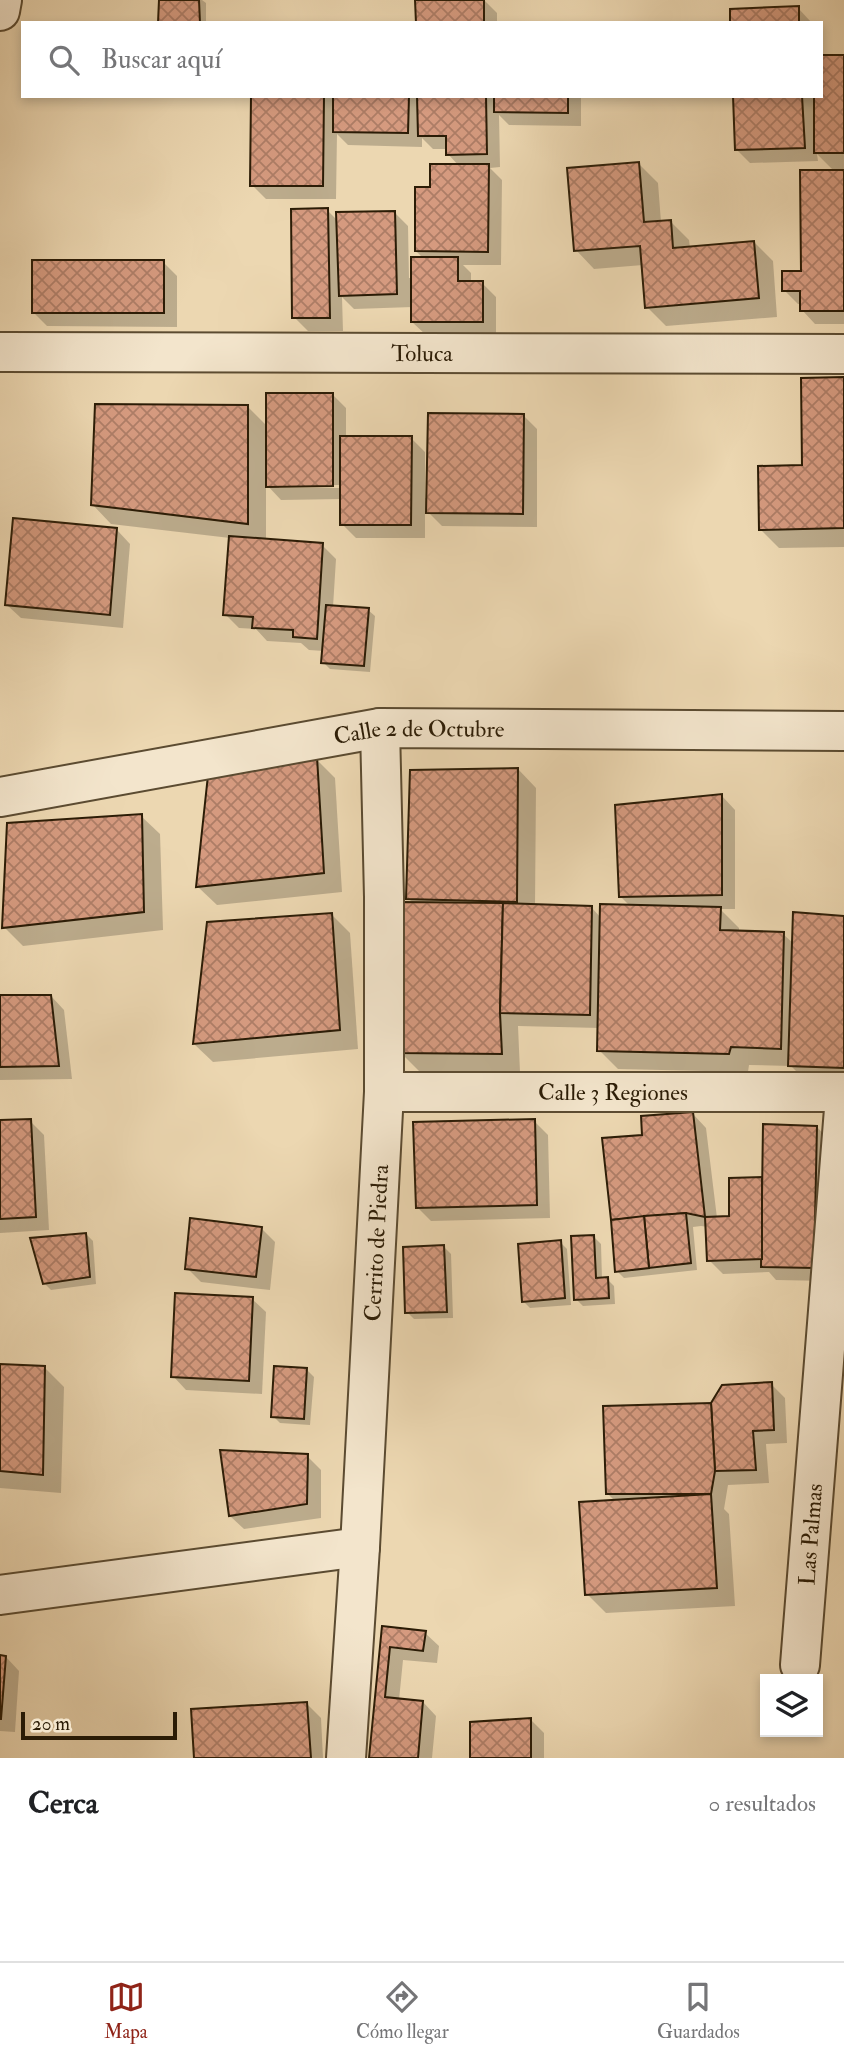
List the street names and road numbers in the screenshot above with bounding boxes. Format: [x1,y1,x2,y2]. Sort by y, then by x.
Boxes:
street label: Toluca [391,338,453,368]
street label: Calle 2 de Octubre [331,714,505,751]
street label: Calle 3 Regiones [538,1078,688,1107]
street label: Cerrito de Piedra [357,1163,395,1322]
street label: Las Palmas [792,1482,829,1587]

